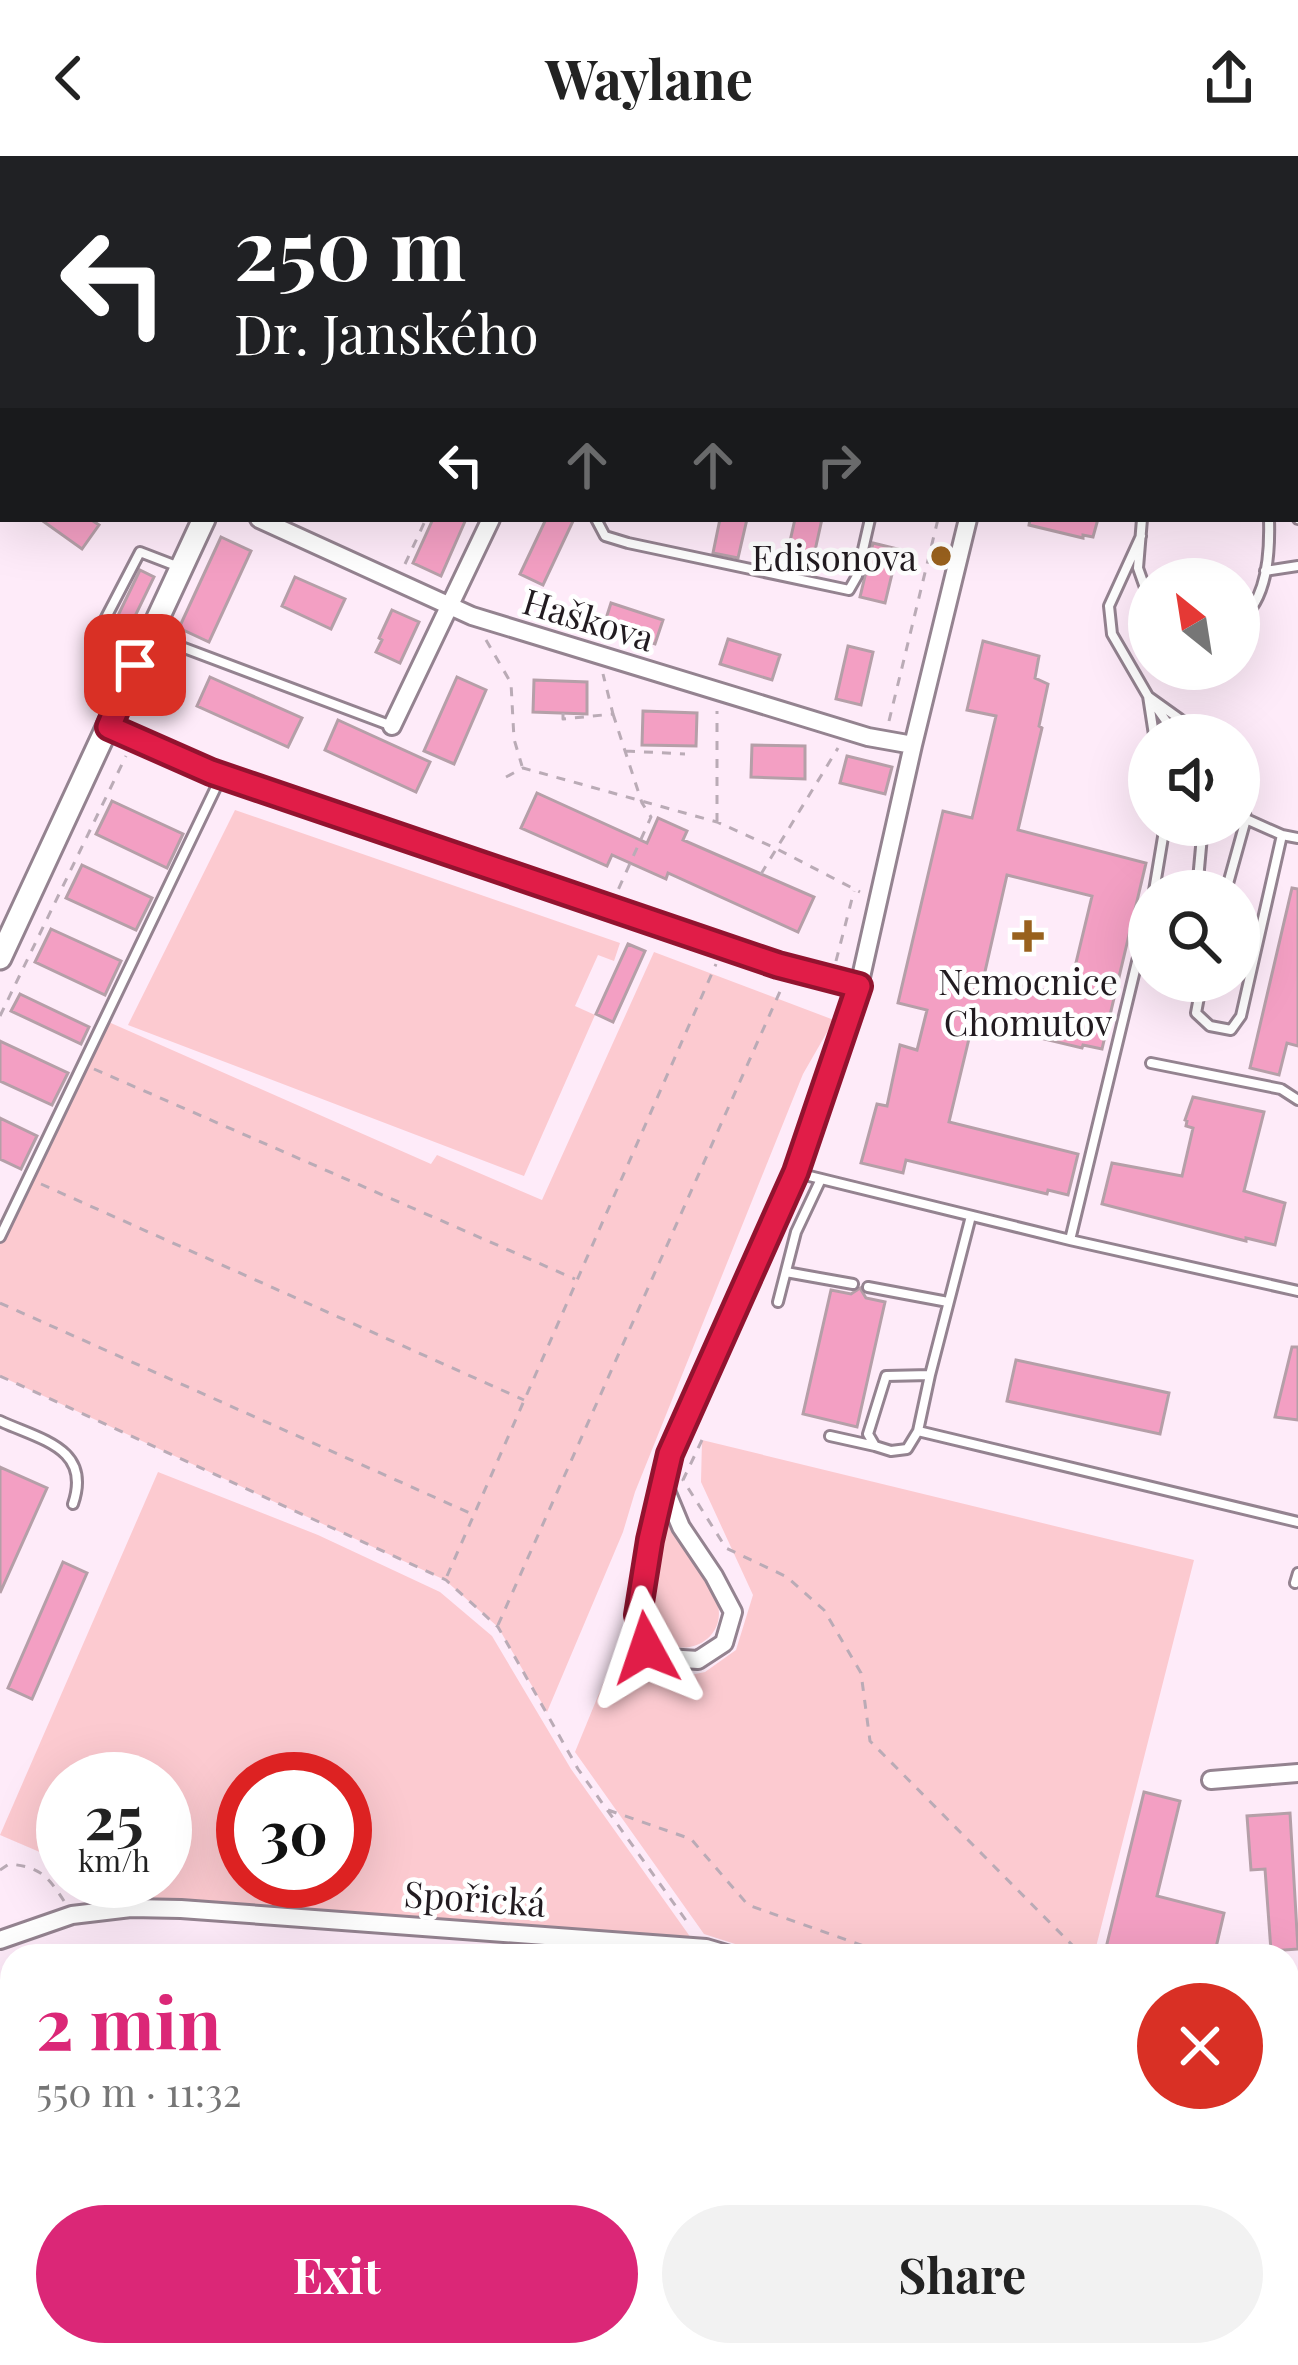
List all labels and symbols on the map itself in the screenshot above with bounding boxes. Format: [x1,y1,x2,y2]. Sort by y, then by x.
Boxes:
place label: Edisonova [752,532,917,580]
marker: Edisonova [928,543,954,569]
north arrow [1128,558,1260,690]
street label: Haškova [518,575,660,661]
pin [84,614,186,716]
marker: Nemocnice Chomutov [1012,920,1044,952]
place label: Nemocnice Chomutov [938,956,1118,1045]
position arrow [583,1585,709,1711]
speed limit sign: 30 [216,1752,372,1908]
street label: Spořická [403,1868,547,1926]

